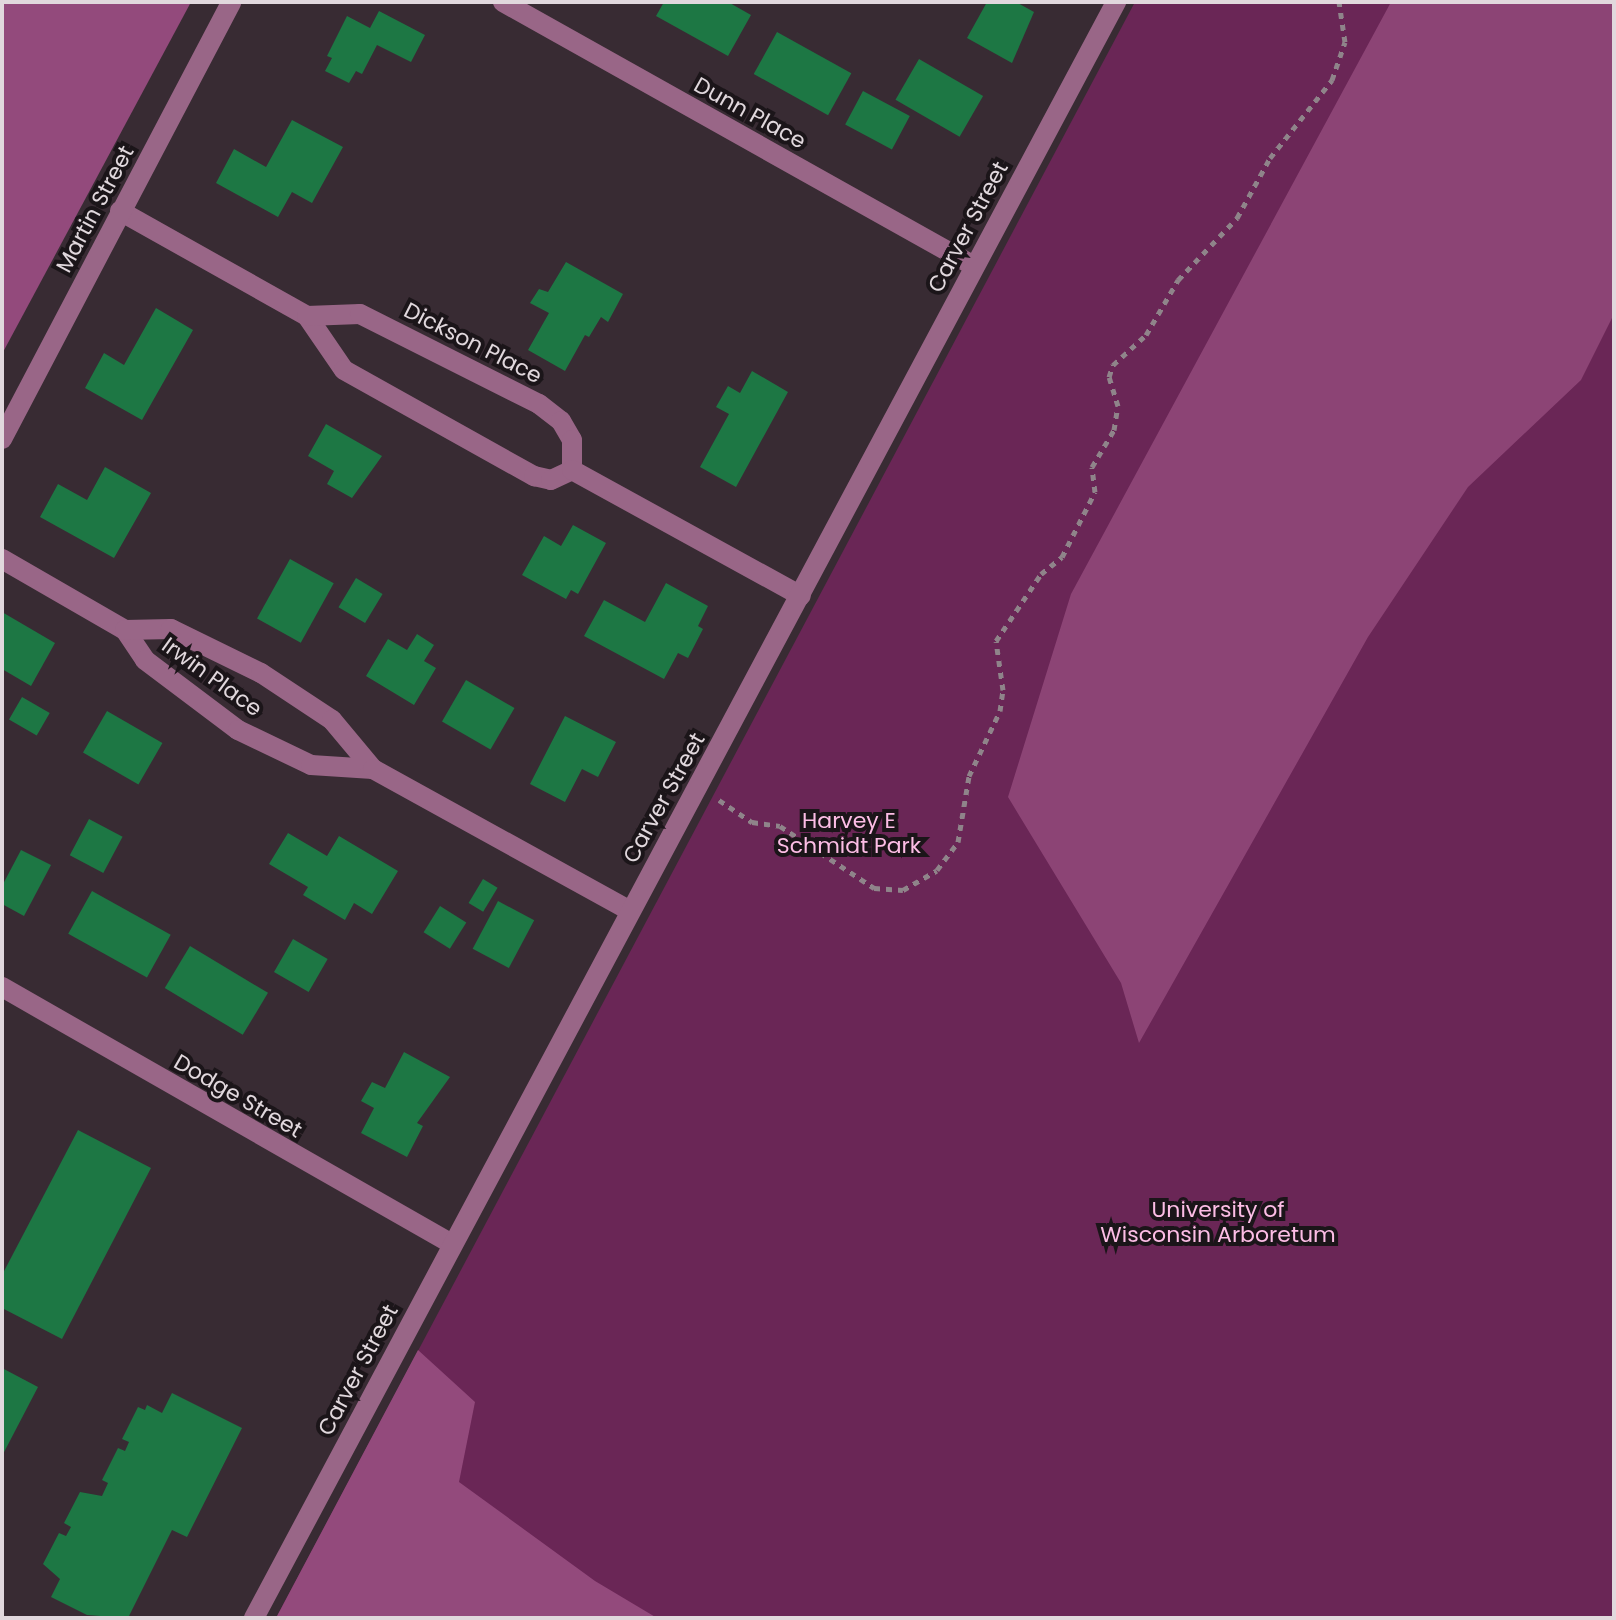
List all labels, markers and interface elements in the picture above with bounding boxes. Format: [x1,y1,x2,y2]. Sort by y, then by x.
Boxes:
street label: Dunn Place [690,71,810,155]
street label: Martin Street [51,141,139,277]
street label: Carver Street [922,157,1014,297]
street label: Dickson Place [400,297,546,389]
street label: Irwin Place [157,632,267,722]
street label: Carver Street [617,728,711,868]
park label: Harvey E Schmidt Park [777,807,921,858]
street label: Dodge Street [169,1049,307,1143]
park label: University of Wisconsin Arboretum [1100,1196,1336,1248]
street label: Carver Street [312,1300,404,1440]

